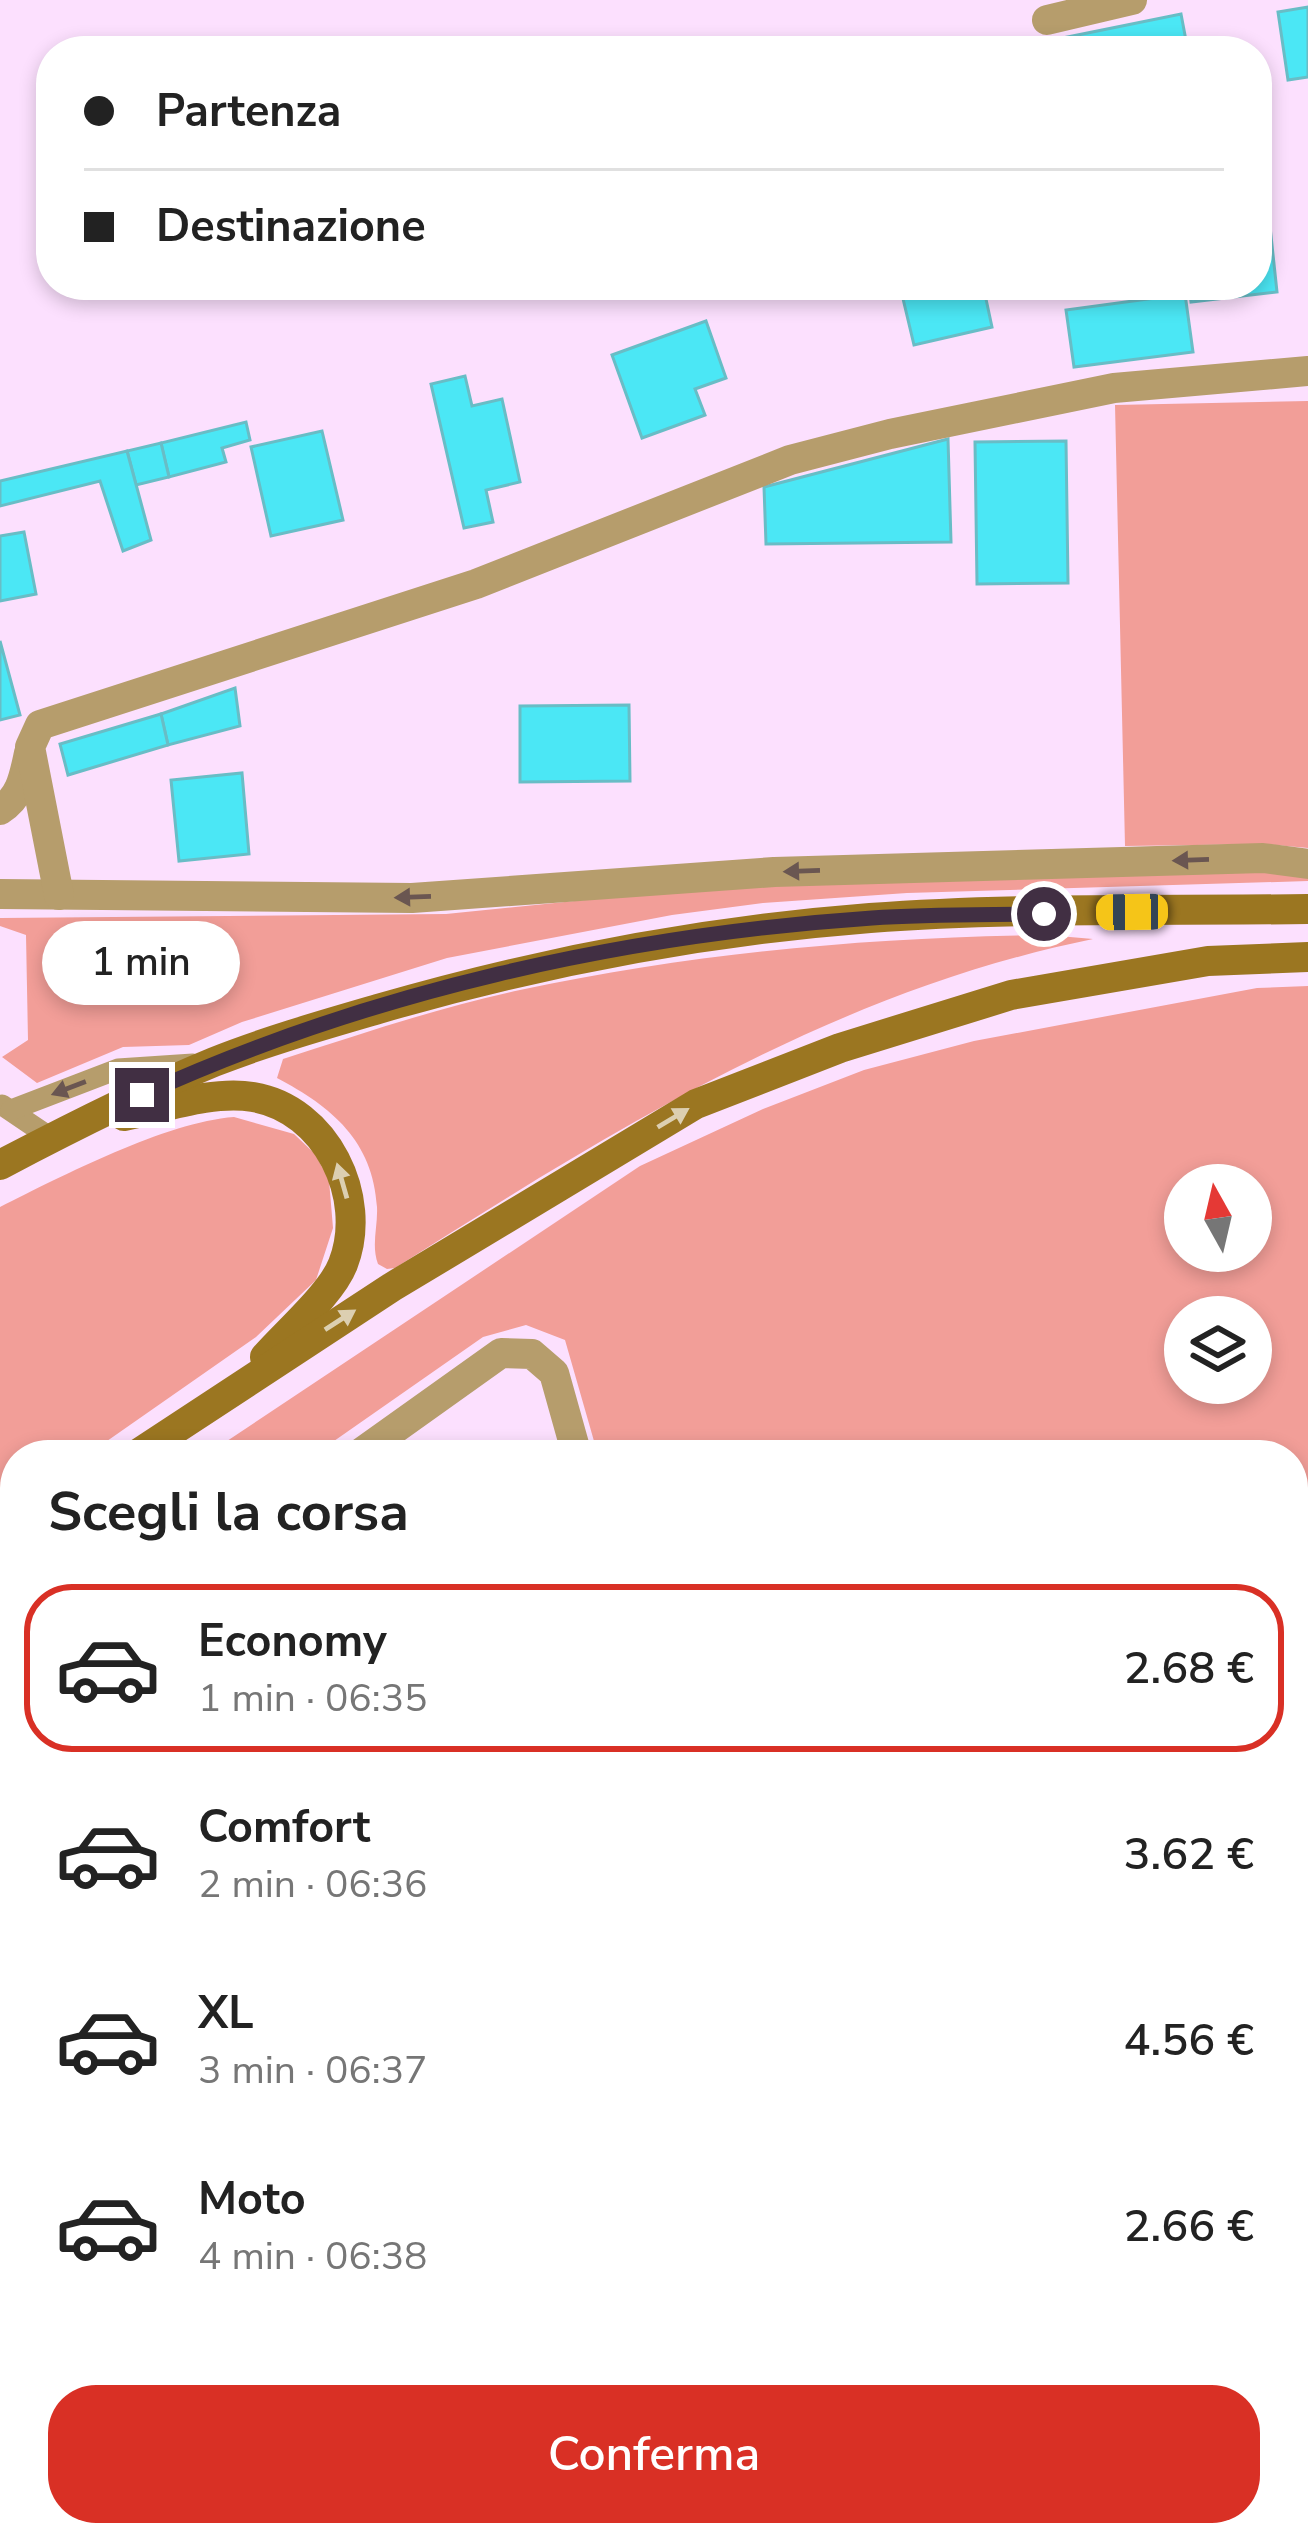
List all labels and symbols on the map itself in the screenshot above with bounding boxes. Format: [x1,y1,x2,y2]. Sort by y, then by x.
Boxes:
one-way arrow [1171,851,1209,870]
one-way arrow [782,862,820,881]
route start [1017,887,1071,941]
one-way arrow [393,888,431,907]
car [1096,893,1168,931]
callout: 1 min [43,921,241,1005]
route end [115,1068,169,1122]
one-way arrow [51,1079,87,1098]
one-way arrow [656,1108,690,1129]
one-way arrow [332,1162,350,1198]
north arrow [1164,1164,1272,1272]
one-way arrow [324,1310,356,1332]

